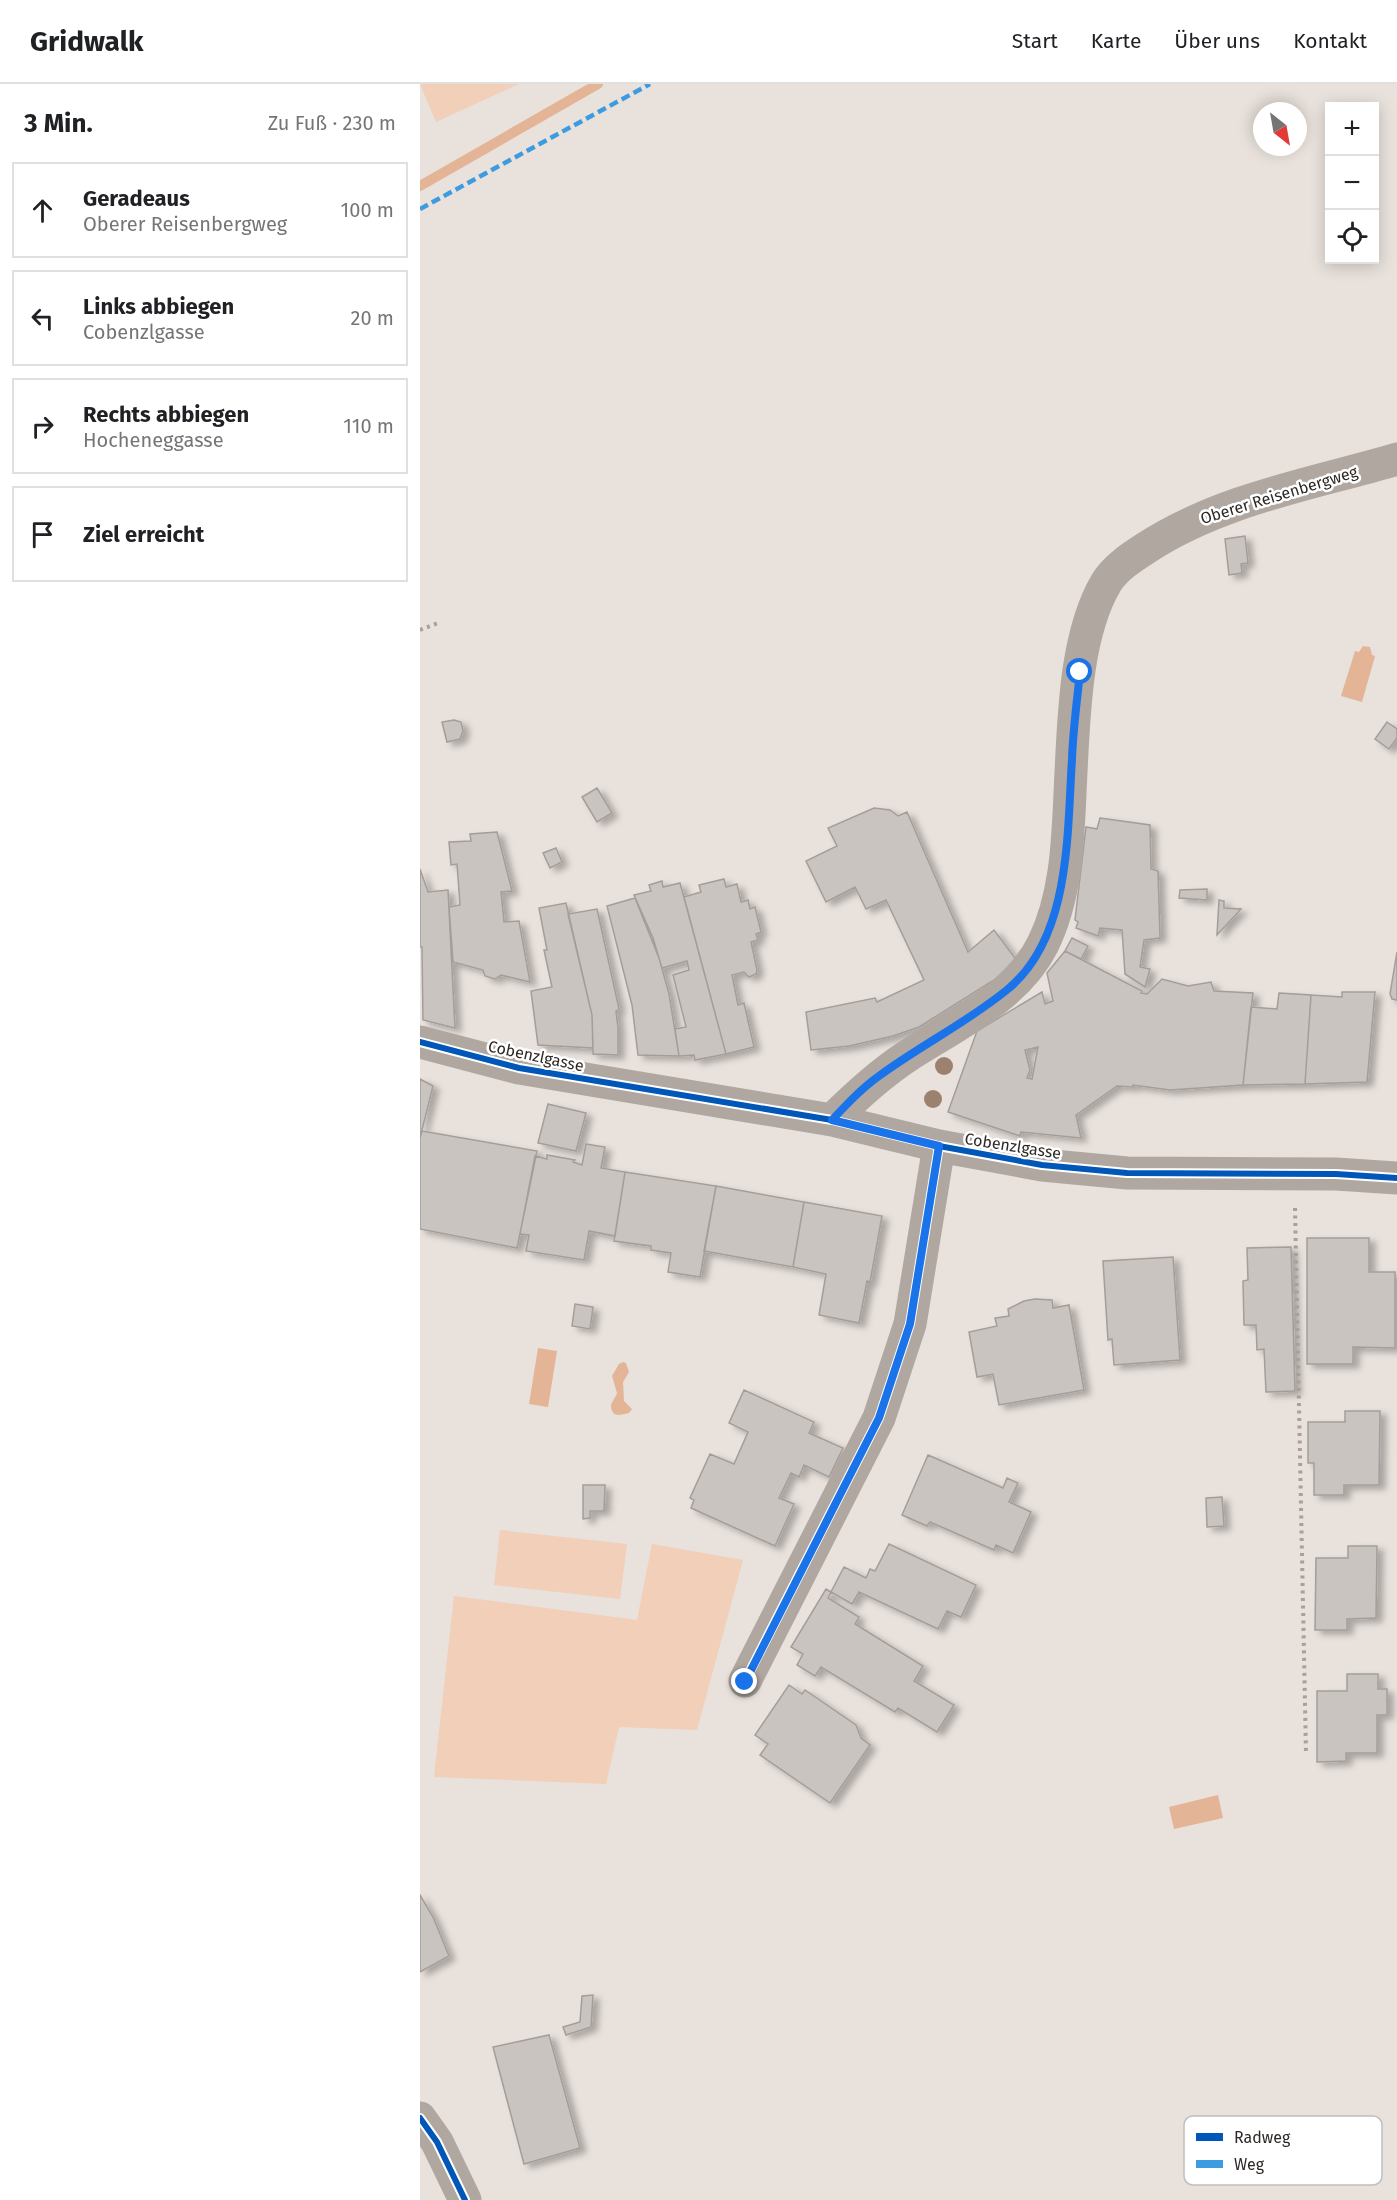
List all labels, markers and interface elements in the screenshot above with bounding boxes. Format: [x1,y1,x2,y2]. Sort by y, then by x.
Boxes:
text: Gridwalk [30,25,143,58]
text: Start [1012,28,1058,54]
text: Karte [1091,28,1141,54]
text: Über uns [1174,28,1260,54]
text: Kontakt [1293,28,1367,54]
north arrow [1253,102,1307,156]
map controls [1325,102,1379,264]
button: + [1325,102,1379,156]
text: 3 Min. [24,108,93,139]
text: Zu Fuß · 230 m [268,111,396,135]
button: − [1325,156,1379,210]
text: Geradeaus [83,185,190,212]
icon: ahead [26,194,59,227]
text: 100 m [341,198,394,222]
button: locate [1325,210,1379,264]
text: Oberer Reisenbergweg [83,212,287,236]
text: Links abbiegen [83,293,234,320]
icon: left [26,302,59,335]
text: 20 m [351,306,394,330]
text: Cobenzlgasse [83,320,205,344]
text: Rechts abbiegen [83,401,249,428]
icon: right [26,410,59,443]
text: 110 m [343,414,394,438]
text: Hocheneggasse [83,428,224,452]
street label: Oberer Reisenbergweg [1198,462,1361,528]
icon: arrive [26,518,59,551]
text: Ziel erreicht [83,521,204,548]
route start [1066,658,1092,684]
street label: Cobenzlgasse [486,1037,586,1075]
street label: Cobenzlgasse [963,1129,1063,1163]
route end [731,1668,757,1694]
legend [1184,2116,1382,2185]
text: Radweg [1234,2128,1291,2147]
text: Weg [1234,2155,1265,2174]

